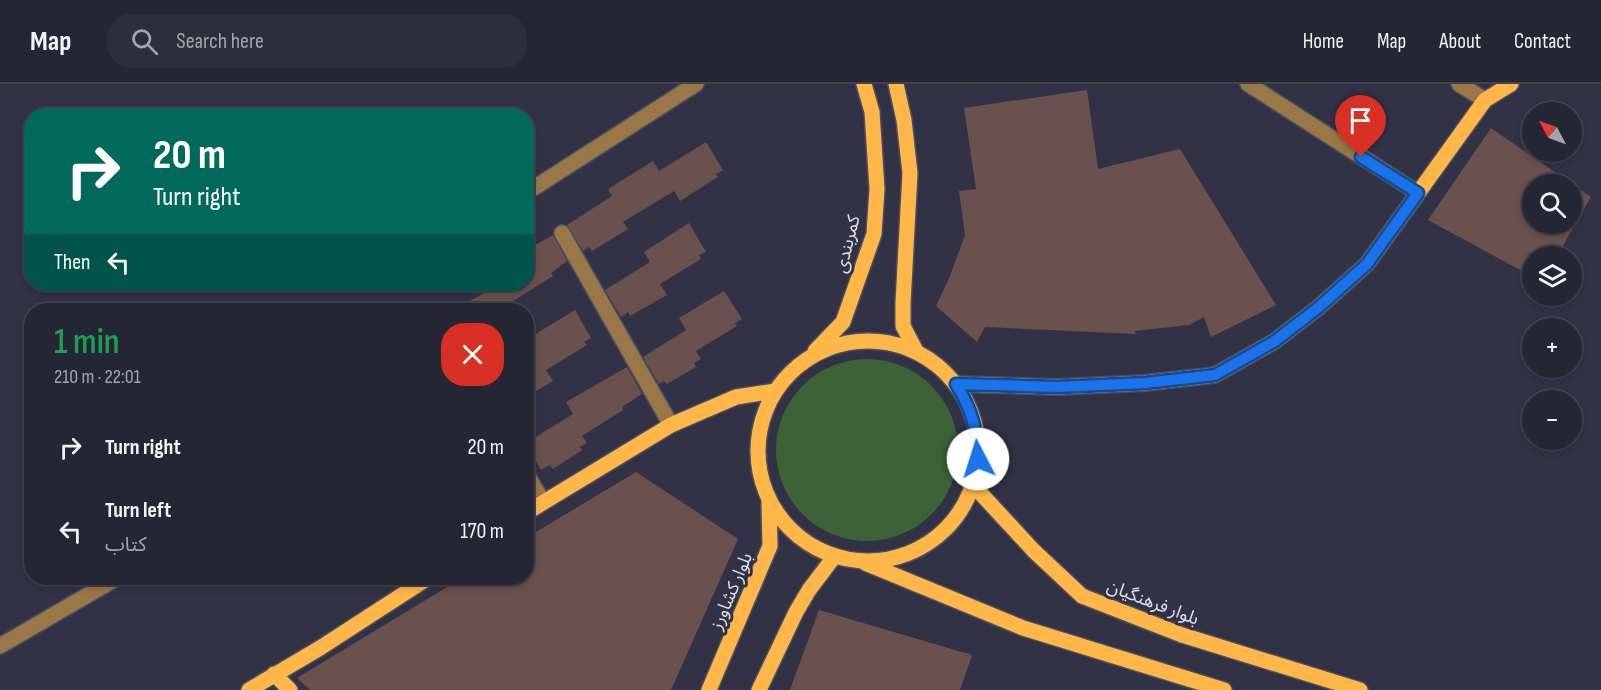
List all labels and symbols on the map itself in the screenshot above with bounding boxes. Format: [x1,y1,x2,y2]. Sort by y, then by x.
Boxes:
pin [1335,95,1386,157]
north arrow [1522,102,1582,162]
street label: کمربندی [830,213,865,275]
position arrow [946,427,1010,491]
street label: بلوار کشاورز [705,549,757,634]
street label: بلوار فرهنگیان [1104,575,1202,630]

